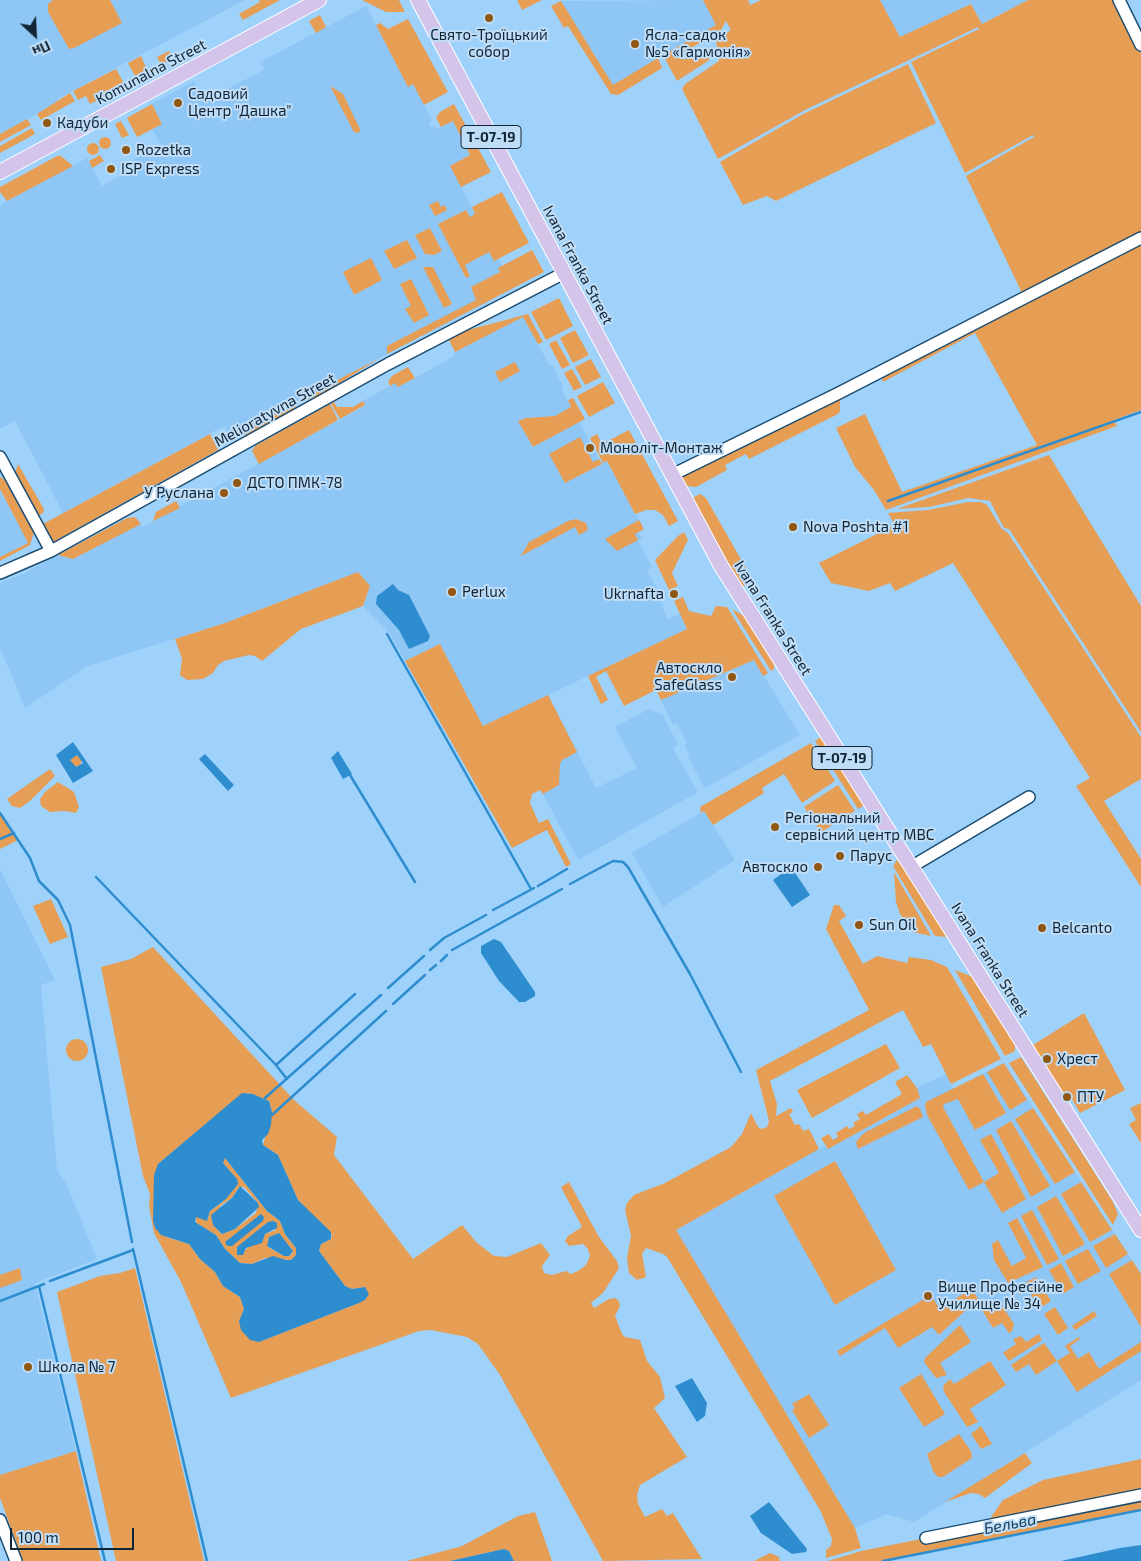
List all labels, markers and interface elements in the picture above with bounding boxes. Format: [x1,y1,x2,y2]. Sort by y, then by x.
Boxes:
north arrow [10,10,60,60]
marker: Свято-Троїцький собор [483,12,495,24]
place label: Свято-Троїцький собор [430,26,548,61]
place label: Ясла-садок №5 «Гармонія» [645,26,750,61]
street label: Komunalna Street [93,35,209,109]
text: Пн [30,38,53,61]
marker: Ясла-садок №5 «Гармонія» [629,38,641,50]
place label: Садовий Центр "Дашка" [188,85,292,120]
marker: Садовий Центр "Дашка" [172,97,184,109]
place label: Кадуби [57,114,108,132]
marker: Кадуби [41,117,53,129]
road number: Т-07-19 [461,125,521,148]
place label: Rozetka [136,141,191,159]
marker: Rozetka [120,144,132,156]
place label: ISP Express [121,160,200,178]
marker: ISP Express [105,163,117,175]
street label: Ivana Franka Street [539,202,617,328]
street label: Melioratyvna Street [211,369,339,451]
place label: Моноліт-Монтаж [600,439,723,457]
marker: Моноліт-Монтаж [584,442,596,454]
place label: ДСТО ПМК-78 [247,474,343,492]
marker: ДСТО ПМК-78 [231,477,243,489]
place label: У Руслана [144,484,214,502]
marker: У Руслана [218,487,230,499]
place label: Nova Poshta #1 [803,518,909,536]
marker: Nova Poshta #1 [787,521,799,533]
street label: Ivana Franka Street [730,557,816,679]
place label: Perlux [462,583,506,601]
place label: Ukrnafta [604,585,664,603]
marker: Perlux [446,586,458,598]
marker: Ukrnafta [668,588,680,600]
place label: Автоскло SafeGlass [654,659,722,694]
marker: Автоскло SafeGlass [726,671,738,683]
road number: Т-07-19 [812,746,872,770]
place label: Регіональний сервісний центр МВС [785,809,934,844]
marker: Регіональний сервісний центр МВС [769,821,781,833]
place label: Парус [850,847,892,865]
marker: Парус [834,850,846,862]
place label: Автоскло [742,858,808,876]
marker: Автоскло [812,861,824,873]
street label: Ivana Franka Street [947,899,1033,1021]
place label: Sun Oil [869,916,916,934]
marker: Sun Oil [853,919,865,931]
place label: Belcanto [1052,919,1112,937]
marker: Belcanto [1036,922,1048,934]
place label: Хрест [1057,1050,1098,1068]
marker: Хрест [1041,1053,1053,1065]
place label: ПТУ [1077,1088,1104,1106]
marker: ПТУ [1061,1091,1073,1103]
place label: Вище Професійне Училище № 34 [938,1278,1063,1313]
marker: Вище Професійне Училище № 34 [922,1290,934,1302]
place label: Школа № 7 [38,1358,115,1376]
marker: Школа № 7 [22,1361,34,1373]
water label: Бельва [982,1509,1038,1539]
scale bar [12,1518,136,1550]
text: 100 m [18,1528,59,1546]

